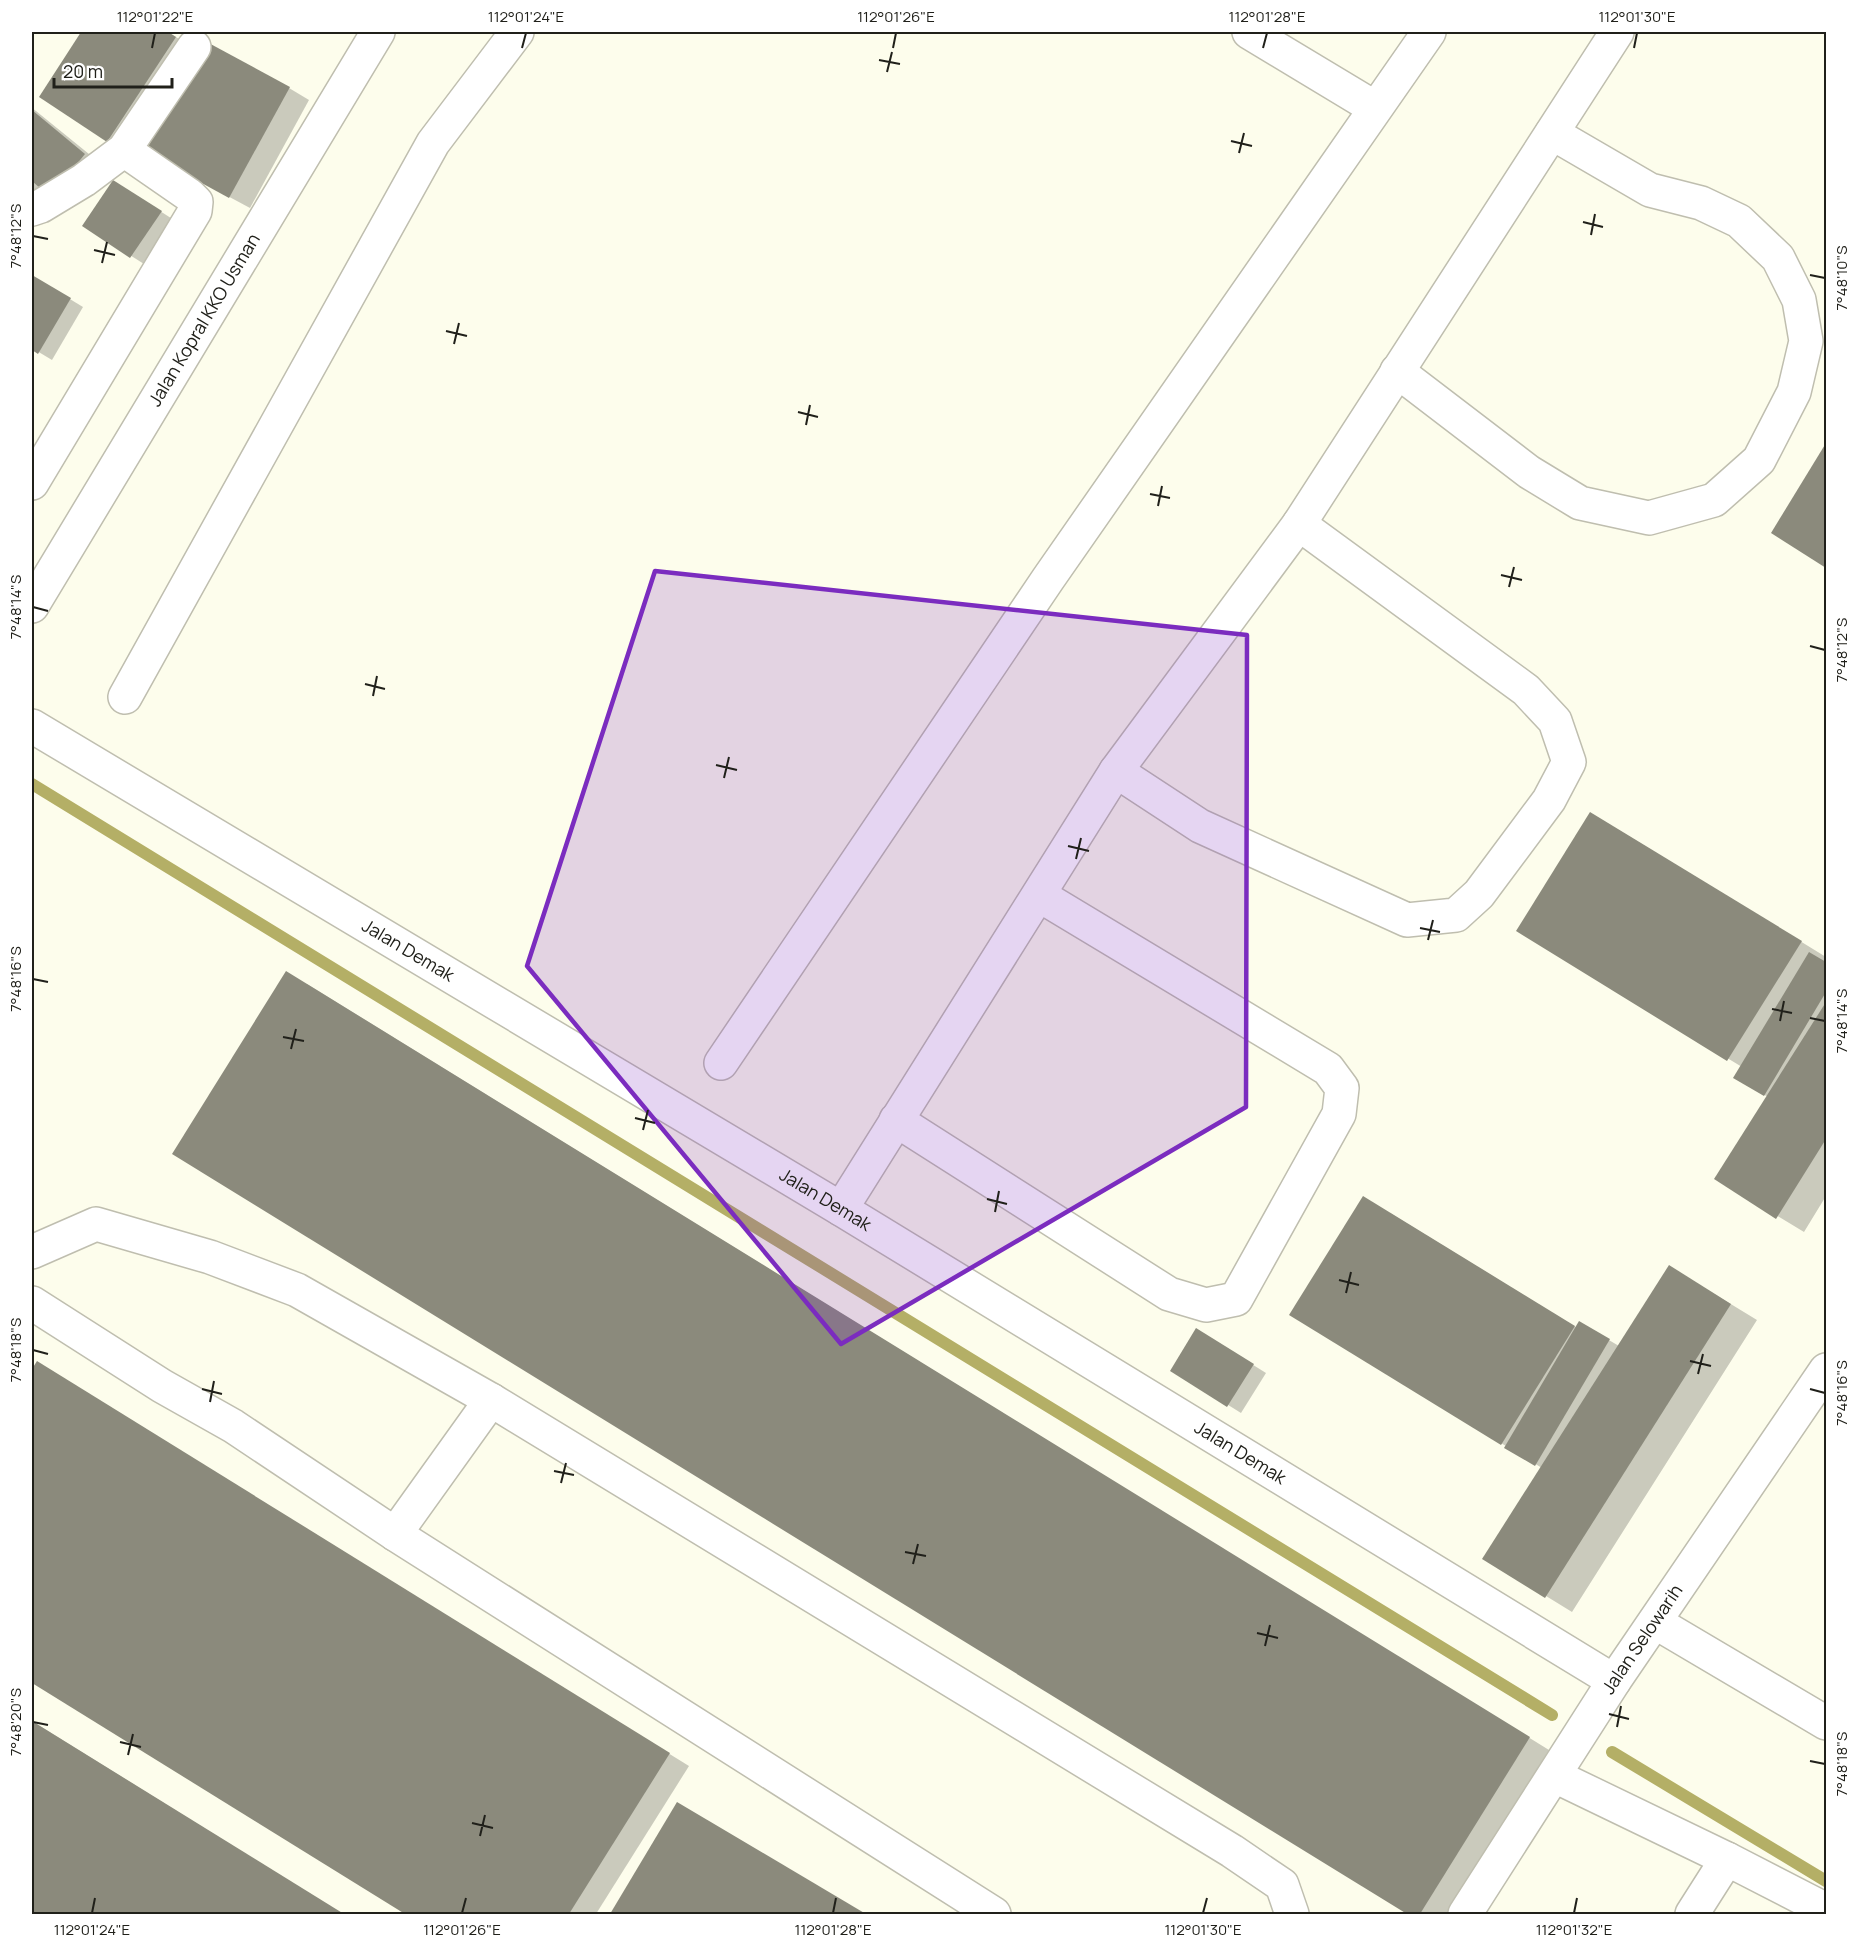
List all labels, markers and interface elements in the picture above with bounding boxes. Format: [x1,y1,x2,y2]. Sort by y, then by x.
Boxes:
text: 112°01'22"E [117,6,193,27]
text: 112°01'24"E [488,6,564,27]
text: 112°01'26"E [857,6,935,27]
text: 112°01'28"E [1229,6,1305,27]
text: 112°01'30"E [1598,6,1676,27]
scale bar [54,51,172,89]
text: 20 m [63,59,103,83]
text: 7°48'12"S [5,204,26,268]
street label: Jalan Kopral KKO Usman [142,229,265,410]
text: 7°48'10"S [1831,245,1852,311]
text: 7°48'14"S [5,575,26,639]
text: 7°48'12"S [1831,618,1852,682]
street label: Jalan Demak [358,913,460,987]
text: 7°48'16"S [5,946,26,1012]
text: 7°48'14"S [1831,989,1852,1053]
street label: Jalan Demak [775,1162,877,1236]
text: 7°48'18"S [5,1318,26,1382]
text: 7°48'16"S [1831,1360,1852,1426]
street label: Jalan Demak [1190,1415,1292,1490]
street label: Jalan Selowarih [1596,1579,1687,1698]
text: 7°48'20"S [5,1688,26,1756]
text: 7°48'18"S [1831,1732,1852,1796]
text: 112°01'24"E [54,1919,130,1940]
text: 112°01'26"E [423,1919,501,1940]
text: 112°01'28"E [795,1919,871,1940]
text: 112°01'30"E [1164,1919,1242,1940]
text: 112°01'32"E [1536,1919,1612,1940]

